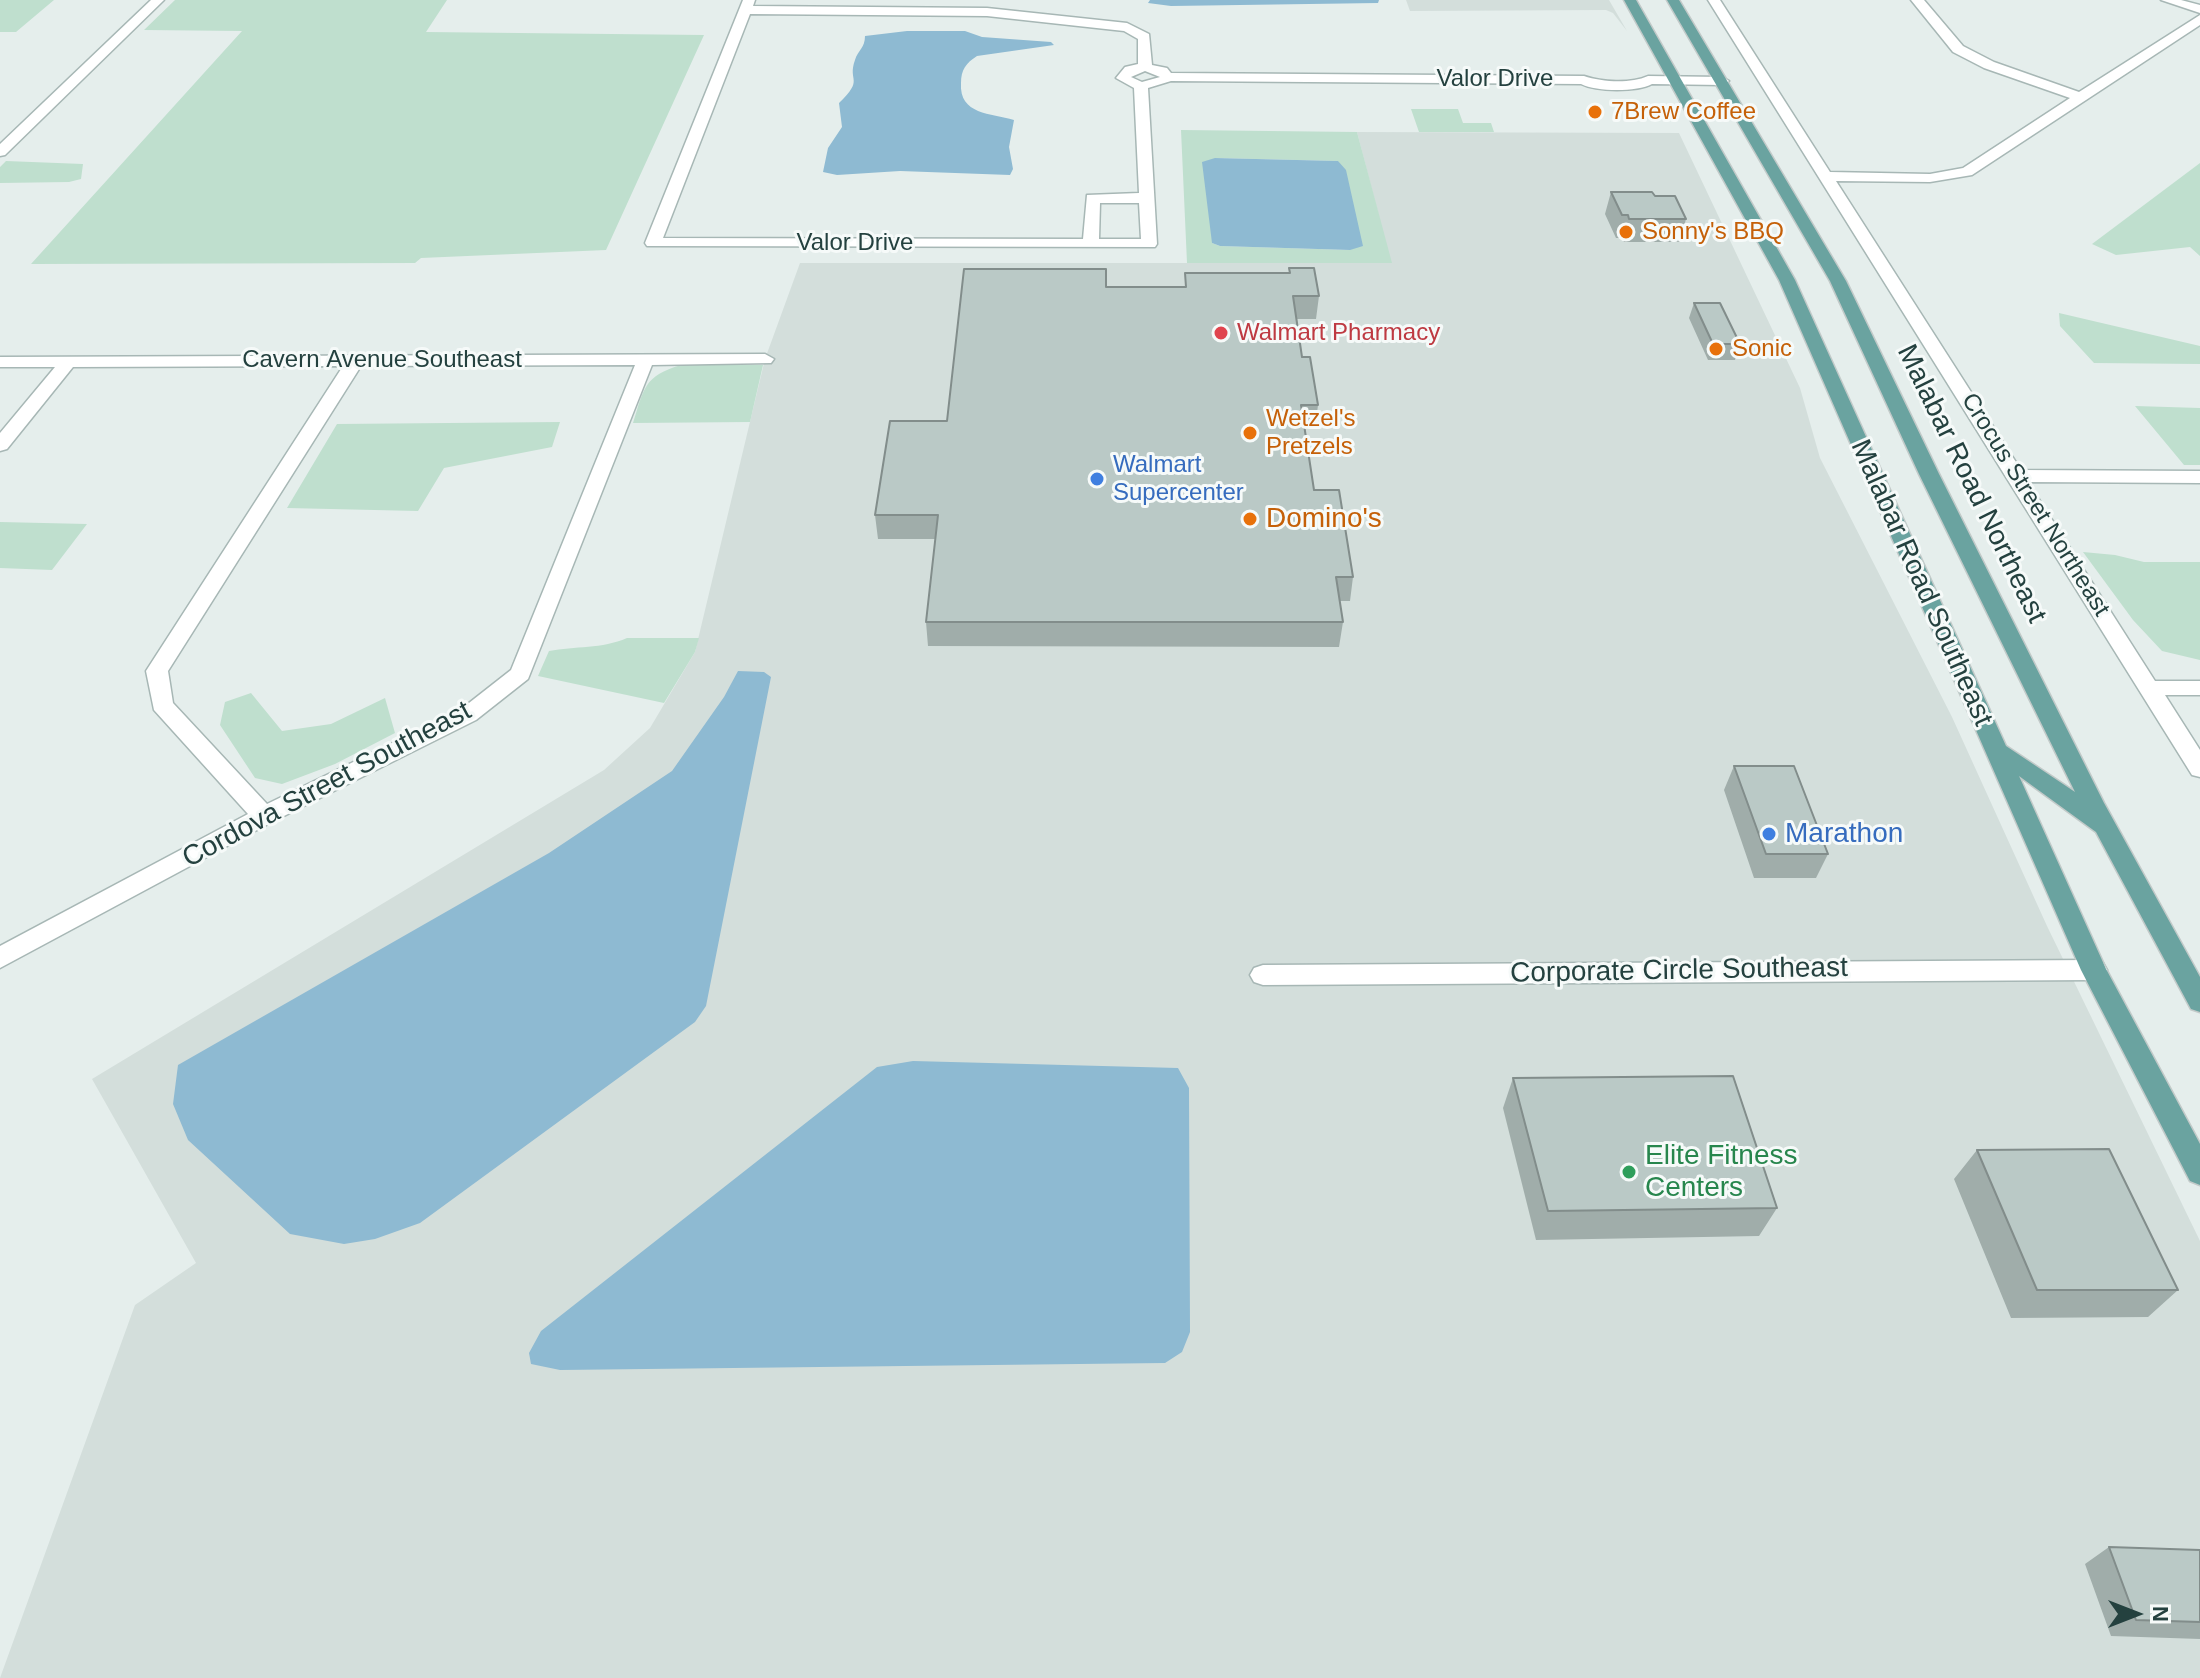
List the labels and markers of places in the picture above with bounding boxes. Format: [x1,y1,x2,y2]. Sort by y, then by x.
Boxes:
place label: 7Brew Coffee [1611,98,1756,126]
marker: 7Brew Coffee [1586,103,1604,121]
place label: Sonny's BBQ [1642,218,1784,246]
marker: Sonny's BBQ [1617,223,1635,241]
place label: Walmart Pharmacy [1237,319,1440,347]
marker: Walmart Pharmacy [1212,324,1230,342]
place label: Sonic [1732,335,1792,363]
marker: Sonic [1707,340,1725,358]
place label: Wetzel's Pretzels [1266,405,1355,461]
marker: Wetzel's Pretzels [1241,424,1259,442]
place label: Walmart Supercenter [1113,451,1244,507]
marker: Walmart Supercenter [1088,470,1106,488]
place label: Domino's [1266,502,1382,536]
marker: Domino's [1241,510,1259,528]
place label: Marathon [1785,817,1903,851]
marker: Marathon [1760,825,1778,843]
place label: Elite Fitness Centers [1645,1139,1797,1205]
marker: Elite Fitness Centers [1620,1163,1638,1181]

